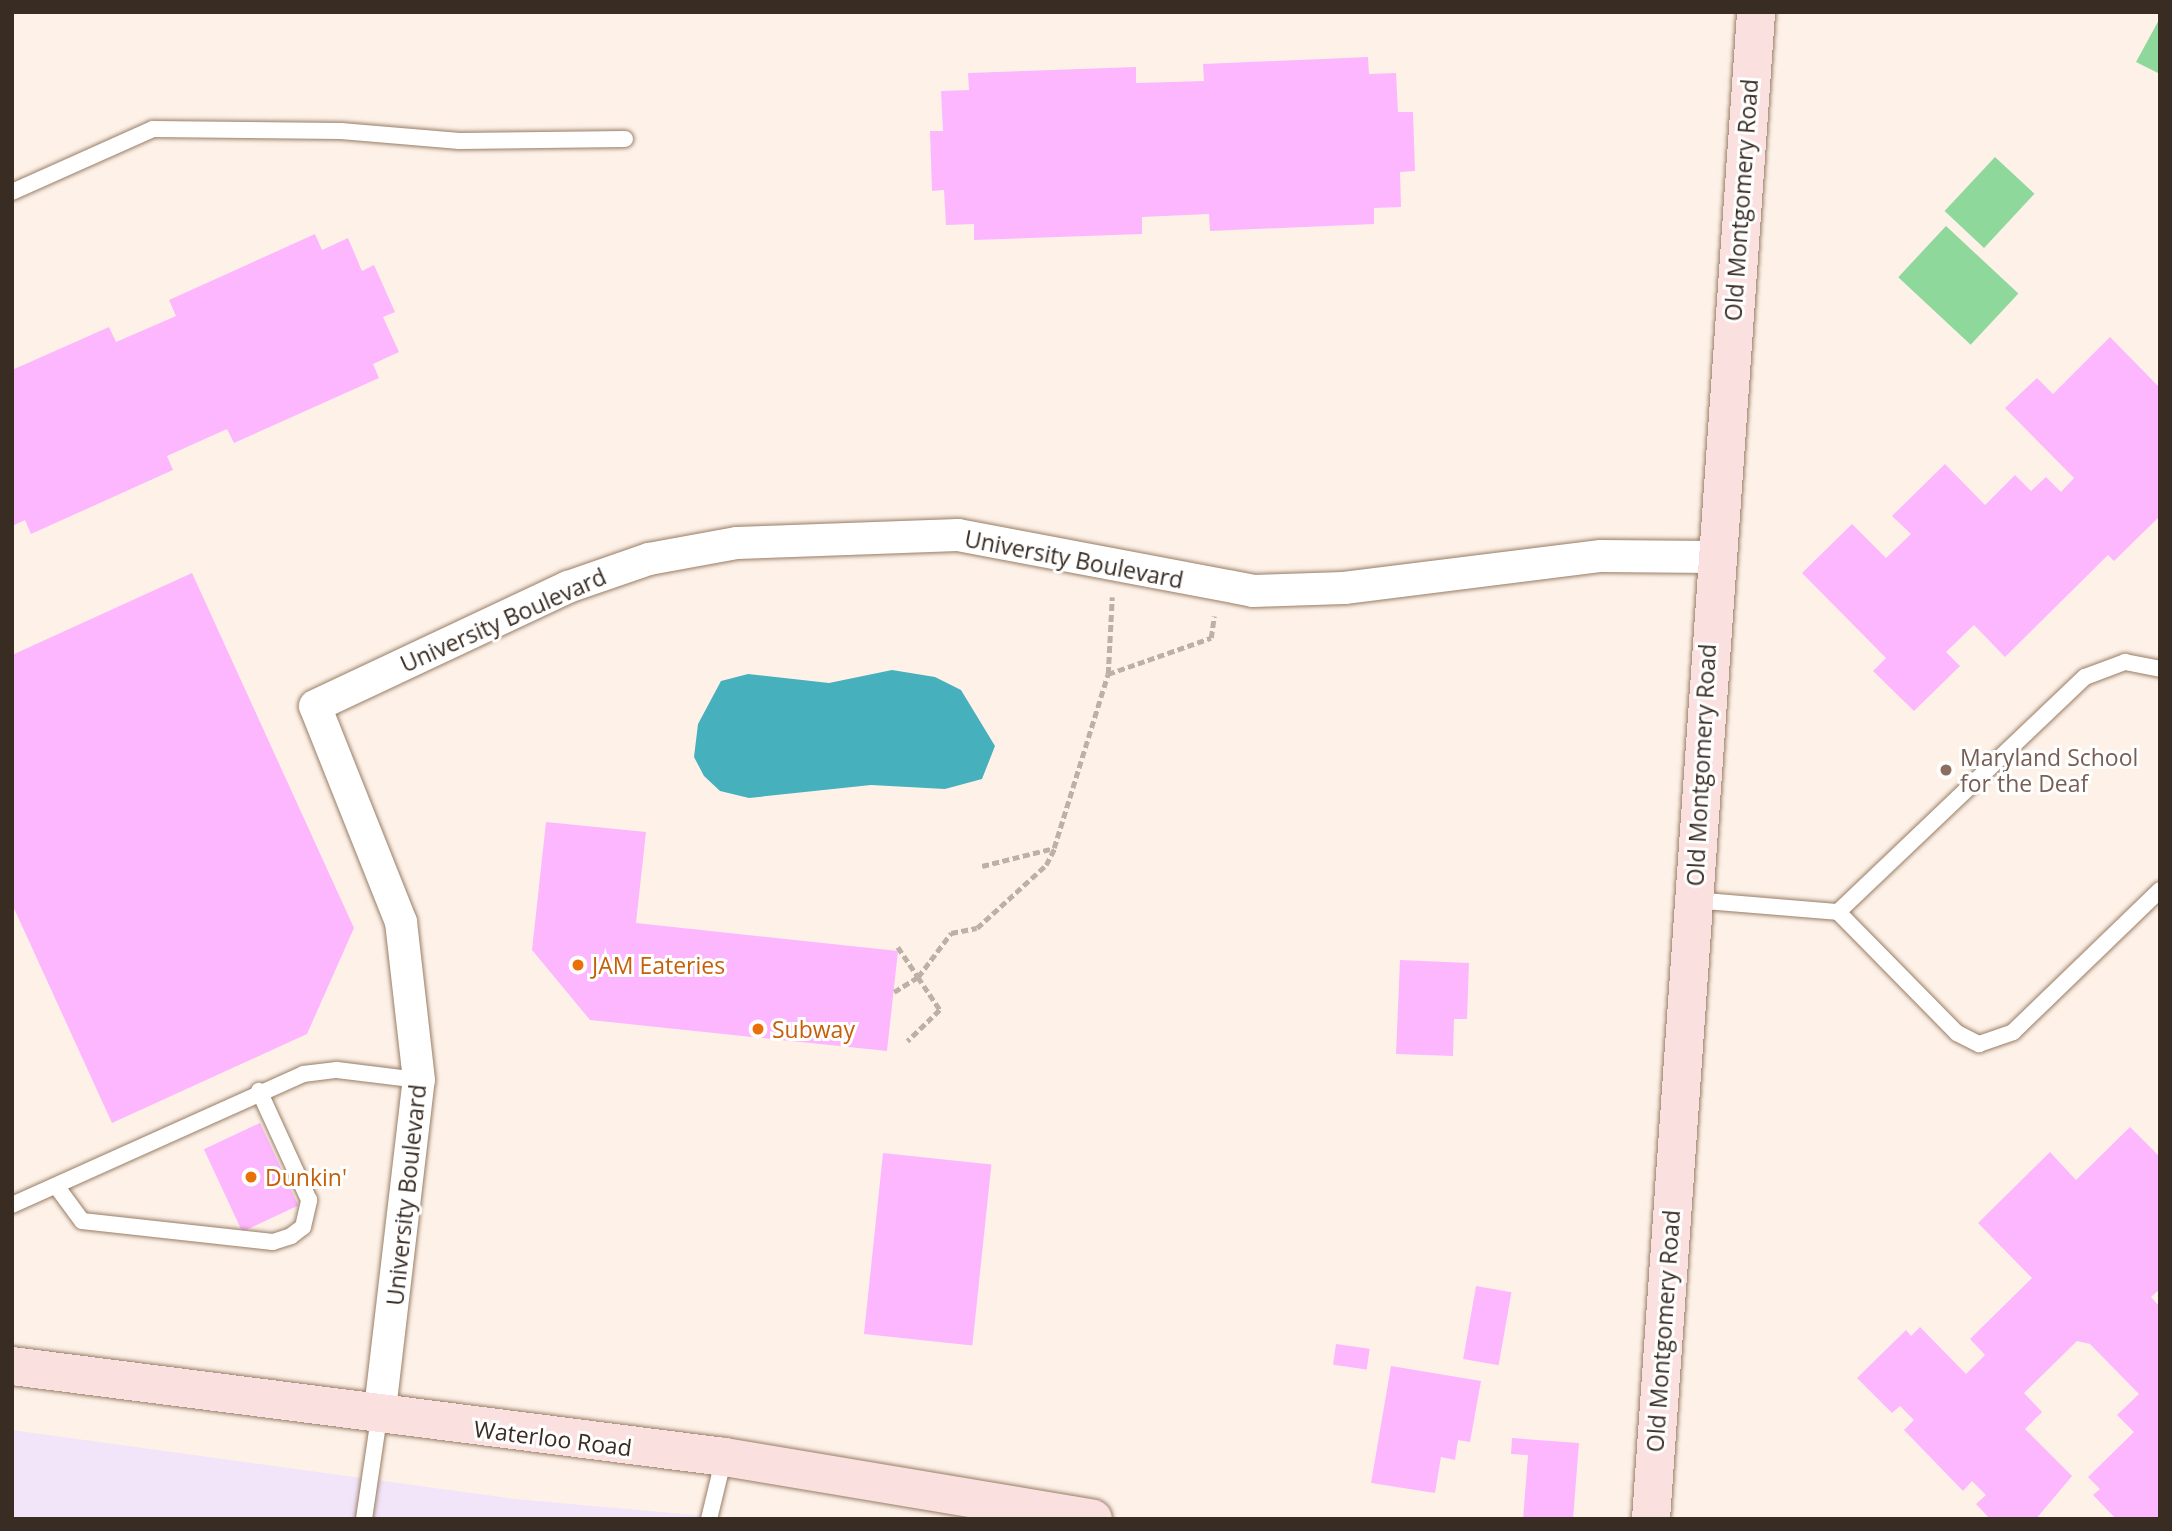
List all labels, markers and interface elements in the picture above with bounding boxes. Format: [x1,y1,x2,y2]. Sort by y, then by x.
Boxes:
street label: Old Montgomery Road [1719,78,1763,322]
street label: University Boulevard [962,524,1186,594]
street label: University Boulevard [396,562,610,678]
street label: Old Montgomery Road [1681,643,1721,887]
place label: Maryland School for the Deaf [1960,743,2138,797]
marker: Maryland School for the Deaf [1938,762,1954,778]
place label: JAM Eateries [592,951,725,979]
marker: JAM Eateries [570,957,586,973]
place label: Subway [772,1015,855,1043]
marker: Subway [750,1021,766,1037]
street label: University Boulevard [381,1083,431,1307]
place label: Dunkin' [265,1163,347,1191]
marker: Dunkin' [243,1169,259,1185]
street label: Old Montgomery Road [1641,1209,1685,1453]
street label: Waterloo Road [472,1415,634,1461]

